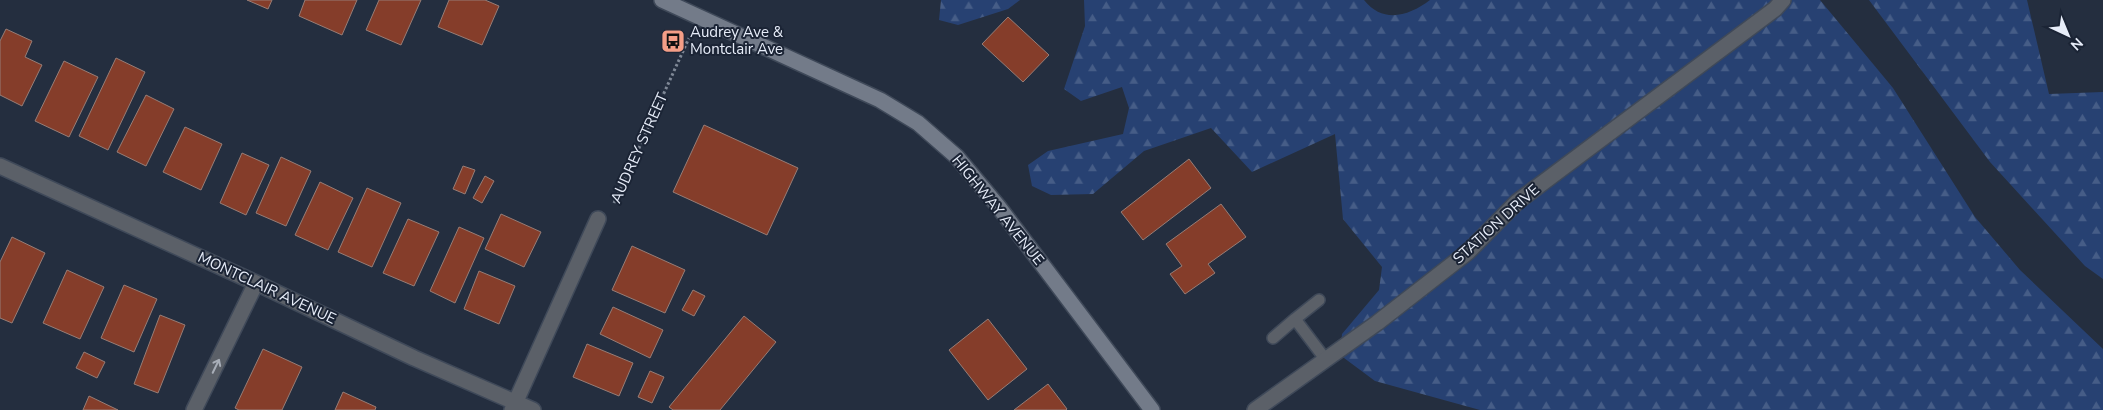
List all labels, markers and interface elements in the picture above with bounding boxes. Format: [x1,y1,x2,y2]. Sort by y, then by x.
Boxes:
north arrow [2043,10,2093,60]
place label: Audrey Ave & Montclair Ave [690,22,784,59]
bus stop icon: Audrey Ave & Montclair Ave [660,28,686,54]
text: N [2066,34,2087,54]
street label: AUDREY STREET [606,90,672,206]
street label: HIGHWAY AVENUE [947,151,1049,269]
street label: STATION DRIVE [1448,180,1544,268]
street label: MONTCLAIR AVENUE [195,247,339,329]
one-way arrow [211,359,221,374]

